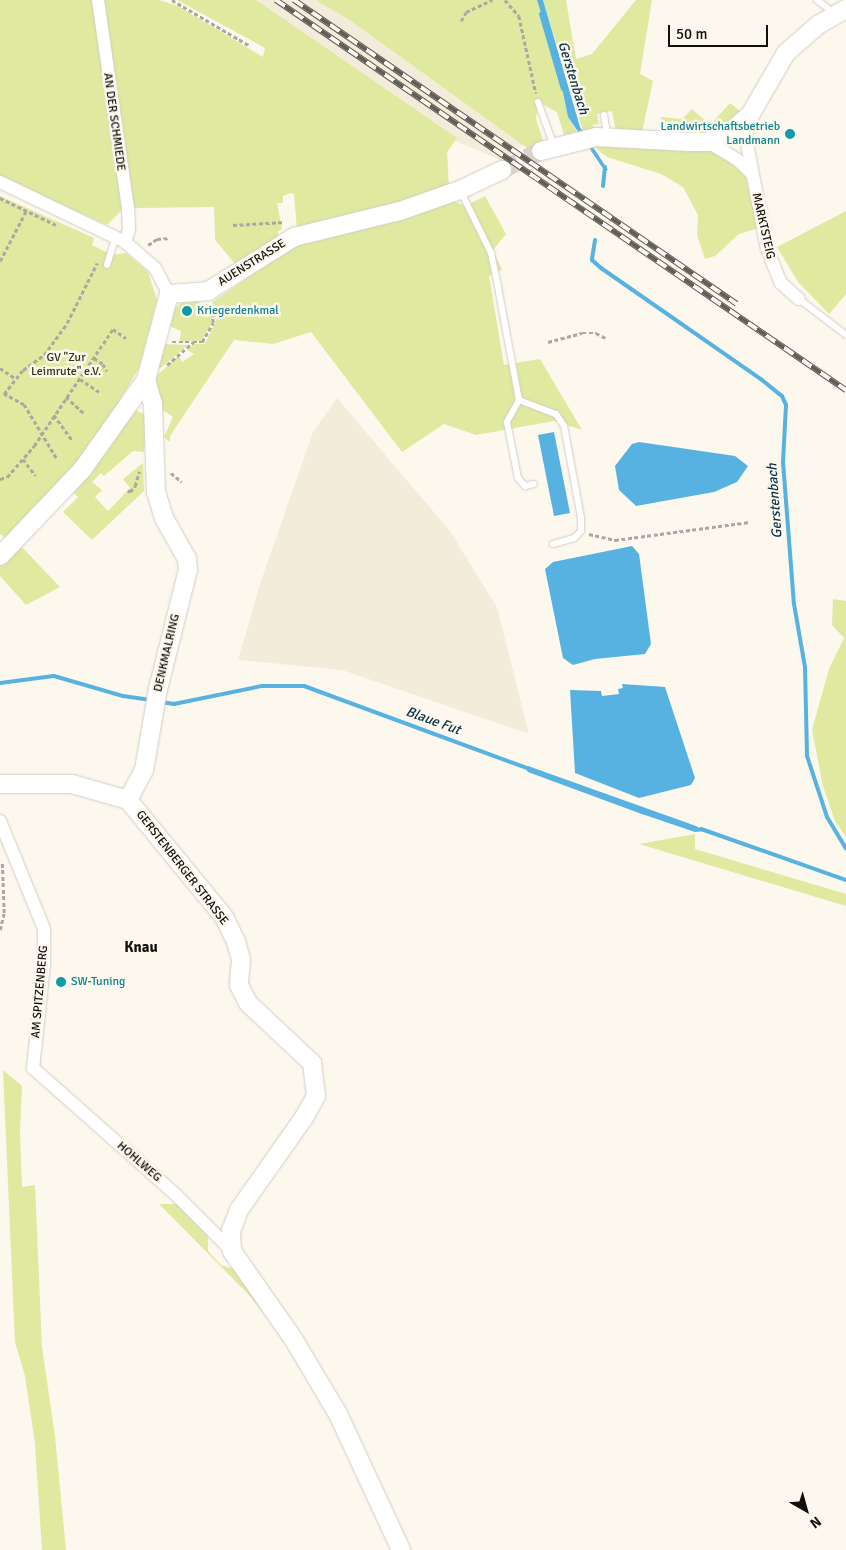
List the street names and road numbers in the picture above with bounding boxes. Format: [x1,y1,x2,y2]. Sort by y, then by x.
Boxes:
street label: AN DER SCHMIEDE [100,72,128,172]
street label: MARKTSTEIG [748,191,778,261]
street label: AUENSTRASSE [216,236,288,290]
street label: DENKMALRING [151,613,183,693]
street label: GERSTENBERGER STRASSE [133,808,231,928]
street label: AM SPITZENBERG [29,945,51,1039]
street label: HOHLWEG [114,1139,164,1185]

